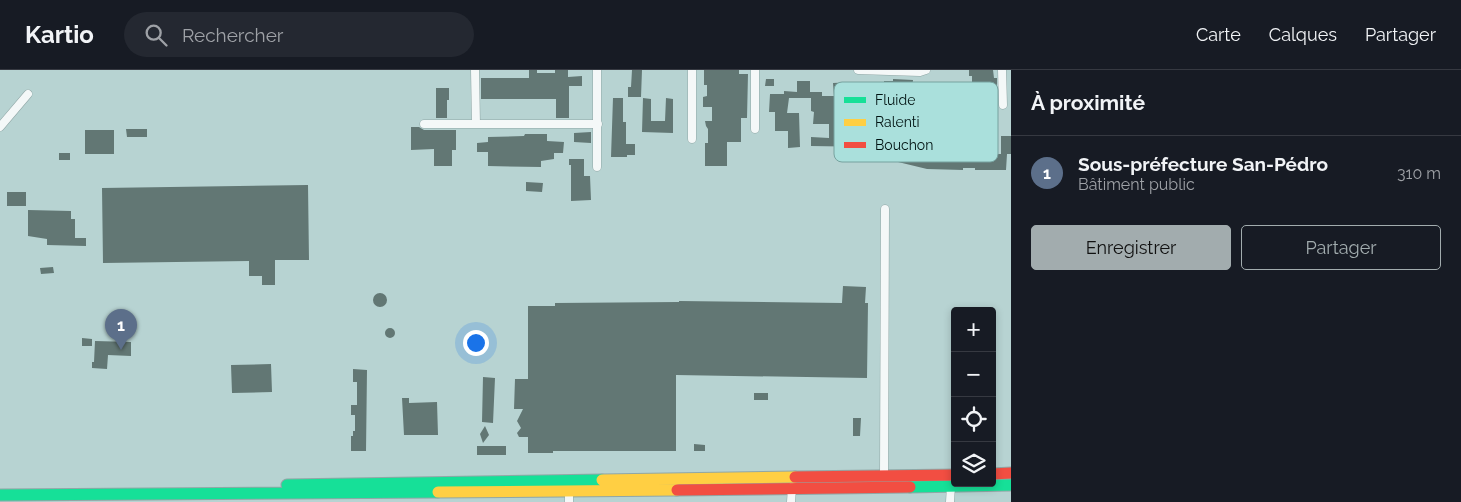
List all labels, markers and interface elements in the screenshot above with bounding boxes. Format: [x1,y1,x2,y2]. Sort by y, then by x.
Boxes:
search box [124,12,474,57]
text: Kartio [25,20,94,49]
icon: search [142,21,170,49]
text: Rechercher [182,24,284,46]
text: Carte [1196,24,1241,45]
text: Calques [1269,24,1337,45]
text: Partager [1365,24,1436,45]
legend [834,82,998,162]
text: À proximité [1031,90,1145,115]
text: Fluide [875,92,915,108]
text: Ralenti [875,114,920,130]
text: Bouchon [875,137,933,153]
text: Sous-préfecture San-Pédro [1078,153,1328,175]
text: 1 [1043,164,1051,183]
text: 310 m [1397,164,1441,183]
text: Bâtiment public [1078,175,1195,194]
button: Enregistrer [1031,225,1231,270]
button: Partager [1241,225,1441,270]
map controls [951,307,996,487]
button: + [951,307,996,352]
pin: 1 [105,309,137,350]
your location [463,330,489,356]
button: − [951,352,996,397]
button: locate [951,397,996,442]
button: layers [951,442,996,487]

